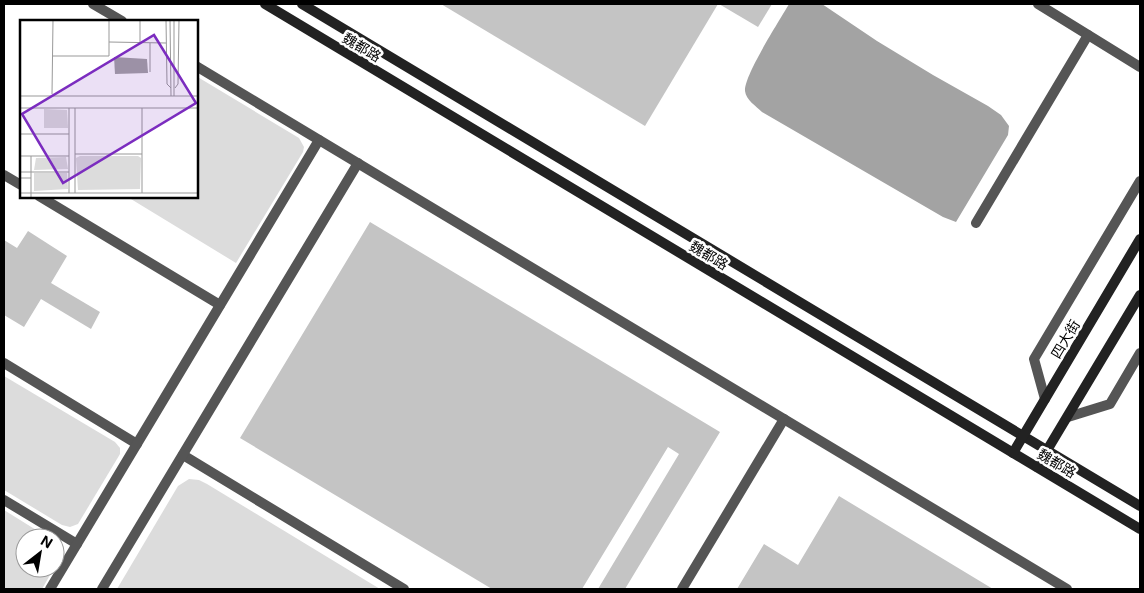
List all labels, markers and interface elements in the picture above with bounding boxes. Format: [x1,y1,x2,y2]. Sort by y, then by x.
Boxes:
inset map [20,20,198,198]
street label: 魏都路 [340,29,384,65]
street label: 魏都路 [687,237,731,273]
street label: 四大街 [1047,317,1083,361]
street label: 魏都路 [1035,445,1079,481]
north arrow [15,528,65,578]
text: N [38,531,56,551]

